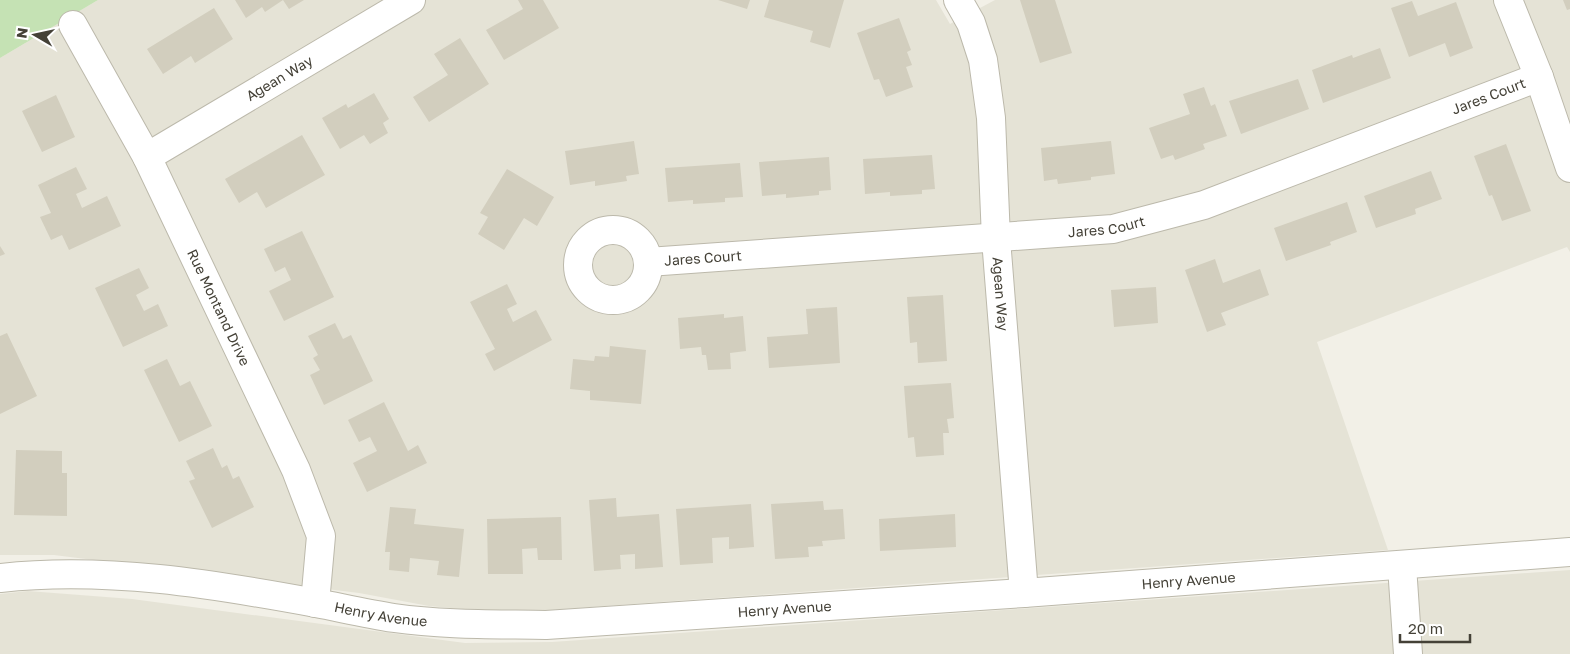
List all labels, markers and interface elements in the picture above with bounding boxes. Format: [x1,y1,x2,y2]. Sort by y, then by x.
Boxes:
north arrow [10,10,60,60]
text: N [12,26,31,39]
street label: Agean Way [243,51,316,104]
street label: Jares Court [1449,74,1528,118]
street label: Jares Court [1067,212,1147,240]
street label: Rue Montand Drive [184,246,254,368]
street label: Jares Court [663,246,742,269]
street label: Agean Way [989,256,1012,332]
street label: Henry Avenue [1141,568,1236,592]
street label: Henry Avenue [737,597,832,620]
street label: Henry Avenue [333,598,428,630]
scale bar [1400,612,1470,644]
text: 20 m [1408,619,1443,637]

